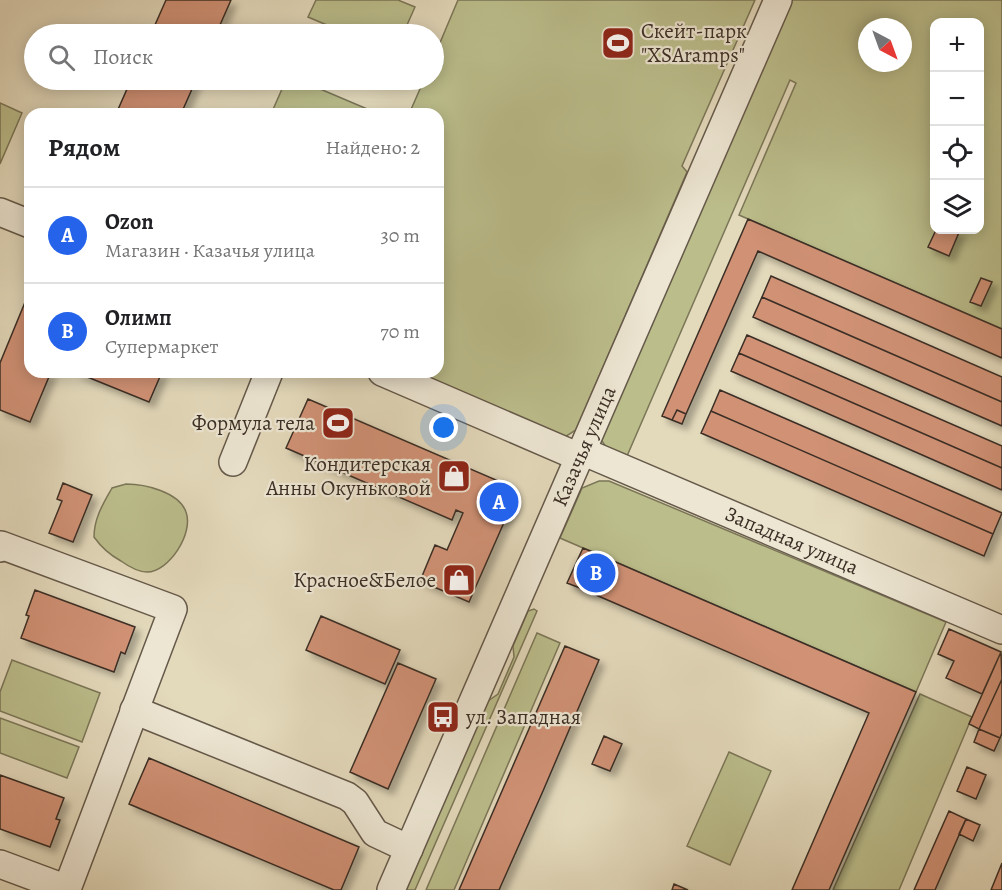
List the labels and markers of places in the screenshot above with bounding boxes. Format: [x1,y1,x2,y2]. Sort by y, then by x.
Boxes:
place label: Скейт-парк "XSAramps" [641,17,747,69]
sports icon: Скейт-парк "XSAramps" [600,25,636,61]
sports icon: Формула тела [320,405,356,441]
place label: Формула тела [192,409,315,437]
place label: Кондитерская Анны Окуньковой [265,450,431,502]
shop icon: Кондитерская Анны Окуньковой [436,458,472,494]
pin: A [480,480,518,524]
pin: B [576,550,616,596]
shop icon: Красное&Белое [441,562,477,598]
place label: Красное&Белое [293,566,436,594]
bus stop icon: ул. Западная [425,699,461,735]
place label: ул. Западная [465,703,581,731]

